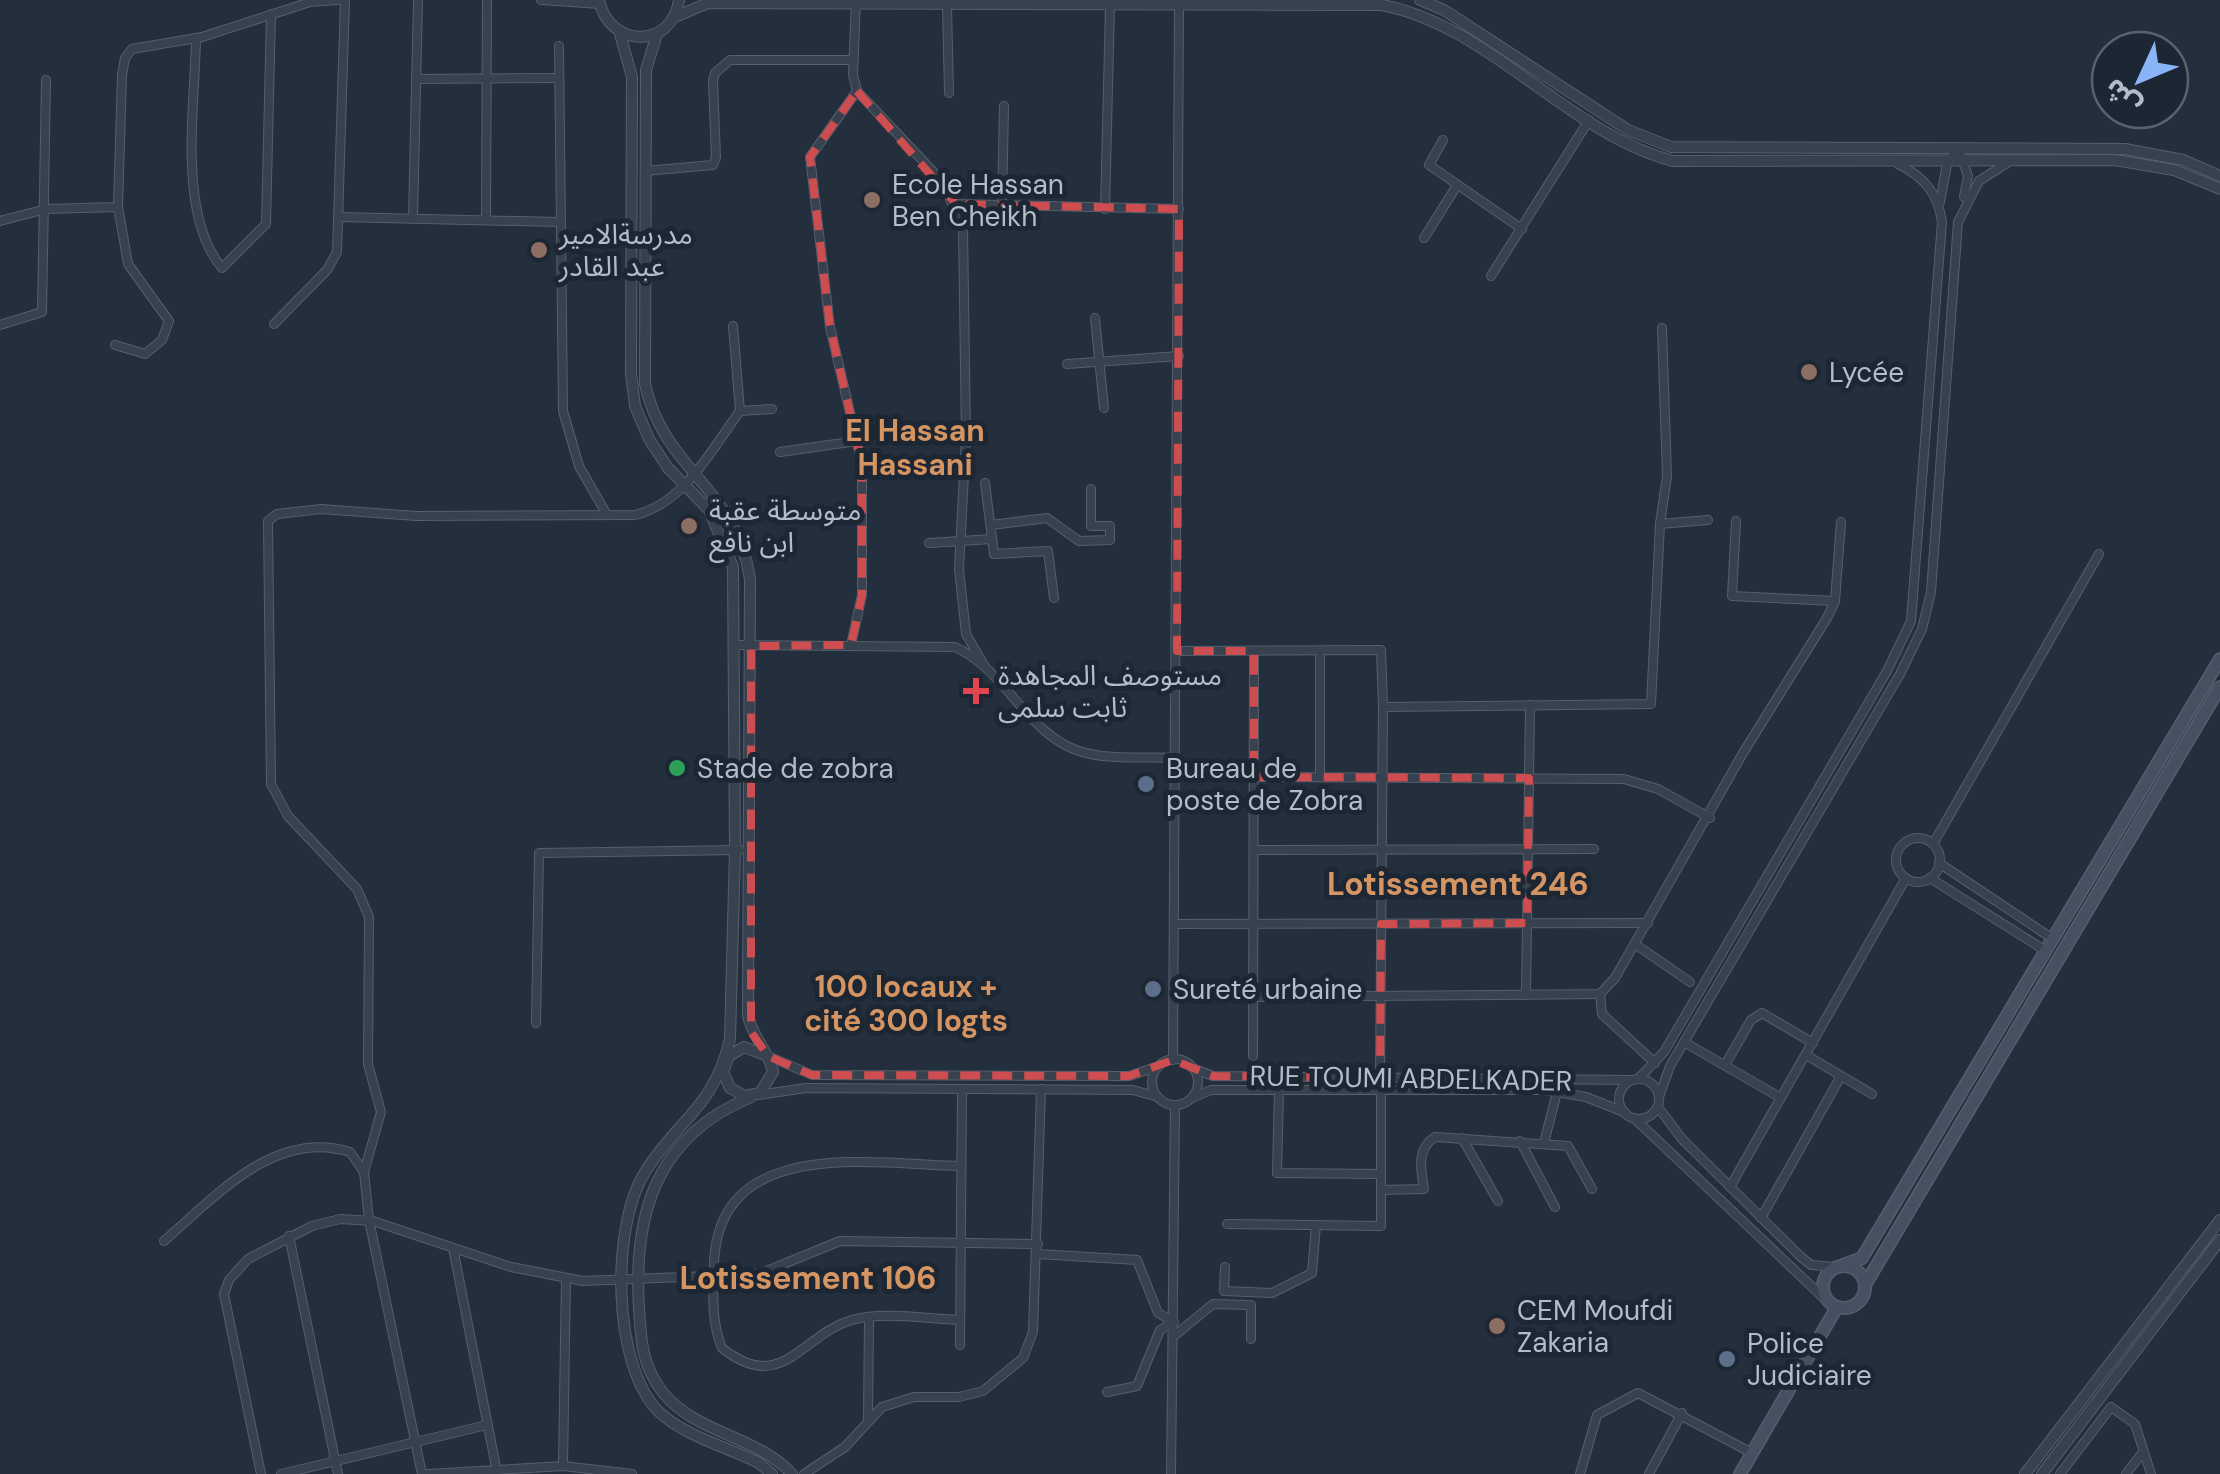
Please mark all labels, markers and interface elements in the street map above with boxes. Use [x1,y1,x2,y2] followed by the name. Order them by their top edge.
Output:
[2090,30,2190,130] north arrow
[2096,70,2149,124] text: ش
[892,166,1064,235] place label: Ecole Hassan Ben Cheikh
[861,189,883,211] marker: Ecole Hassan Ben Cheikh
[558,216,693,285] place label: مدرسةالامير عبد القادر
[528,239,550,261] marker: مدرسةالامير عبد القادر
[1829,354,1904,391] place label: Lycée
[1798,361,1820,383] marker: Lycée
[845,411,985,484] district label: El Hassan Hassani
[709,492,861,563] place label: متوسطة عقبة ابن نافع
[678,515,700,537] marker: متوسطة عقبة ابن نافع
[998,657,1222,726] place label: مستوصف المجاهدة ثابت سلمى
[963,678,989,704] marker: مستوصف المجاهدة ثابت سلمى
[697,750,894,787] place label: Stade de zobra
[1166,750,1363,819] place label: Bureau de poste de Zobra
[666,757,688,779] marker: Stade de zobra
[1135,773,1157,795] marker: Bureau de poste de Zobra
[1327,863,1589,905] district label: Lotissement 246
[804,967,1008,1040] district label: 100 locaux + cité 300 logts
[1173,971,1362,1008] place label: Sureté urbaine
[1142,978,1164,1000] marker: Sureté urbaine
[1249,1057,1573,1100] street label: RUE TOUMI ABDELKADER
[680,1257,936,1299] district label: Lotissement 106
[1517,1292,1673,1361] place label: CEM Moufdi Zakaria
[1486,1315,1508,1337] marker: CEM Moufdi Zakaria
[1747,1325,1872,1394] place label: Police Judiciaire
[1716,1348,1738,1370] marker: Police Judiciaire

